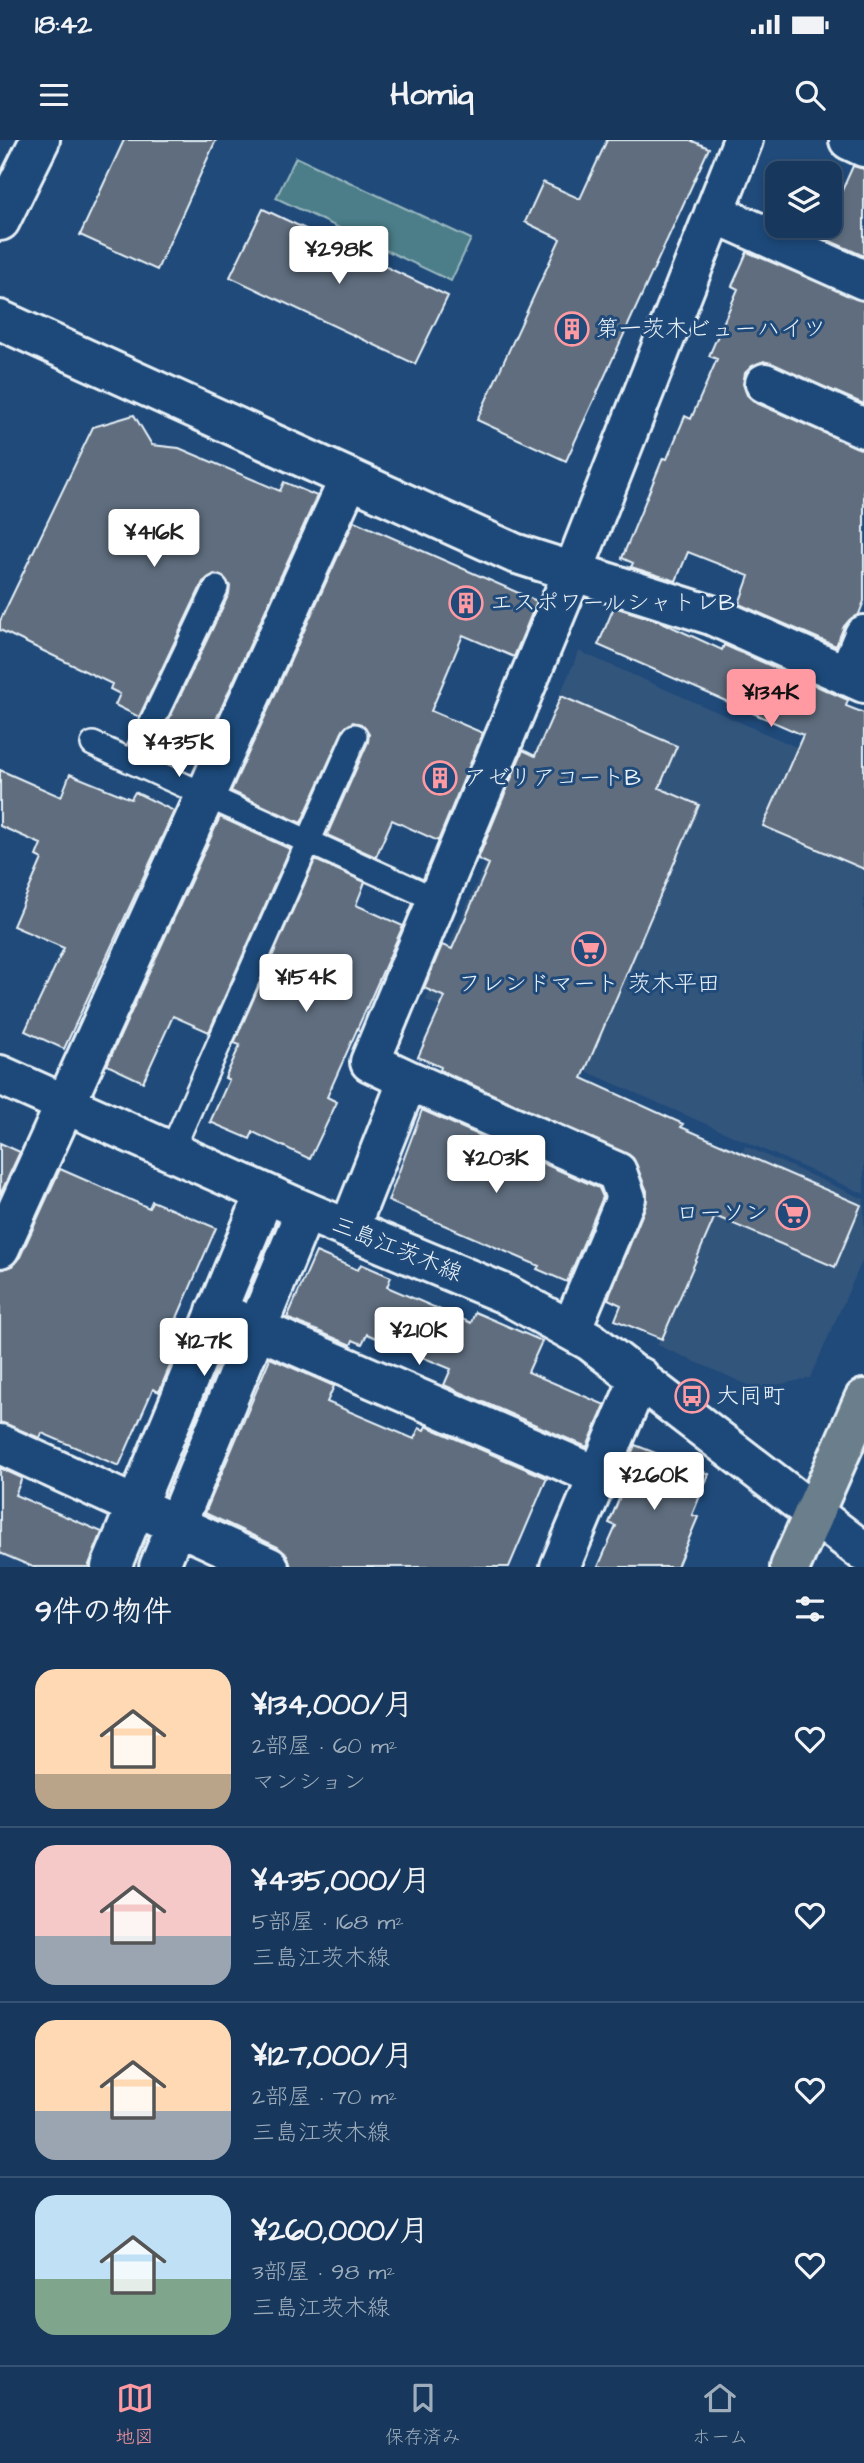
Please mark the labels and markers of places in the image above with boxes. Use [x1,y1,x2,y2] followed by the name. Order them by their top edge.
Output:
[290,226,388,286] pin: ¥298K
[553,310,591,348] building icon: 第一茨木ビューハイツ
[596,313,826,345] place label: 第一茨木ビューハイツ
[105,510,203,569] pin: ¥416K
[447,584,485,622] building icon: エスポワールシャトレB
[490,587,735,619] place label: エスポワールシャトレB
[722,670,820,729] pin: ¥134K
[130,720,228,779] pin: ¥435K
[421,759,459,797] building icon: アゼリアコートB
[464,762,641,794] place label: アゼリアコートB
[570,930,608,968] supermarket icon: フレンドマート 茨木平田
[257,954,355,1014] pin: ¥154K
[458,968,720,1000] place label: フレンドマート 茨木平田
[447,1136,545,1195] pin: ¥203K
[774,1194,812,1232] supermarket icon: ローソン
[676,1197,768,1229] place label: ローソン
[370,1308,468,1367] pin: ¥210K
[155,1318,253,1378] pin: ¥127K
[673,1377,711,1415] bus stop icon: 大同町
[716,1380,785,1412] place label: 大同町
[605,1452,703,1512] pin: ¥260K

